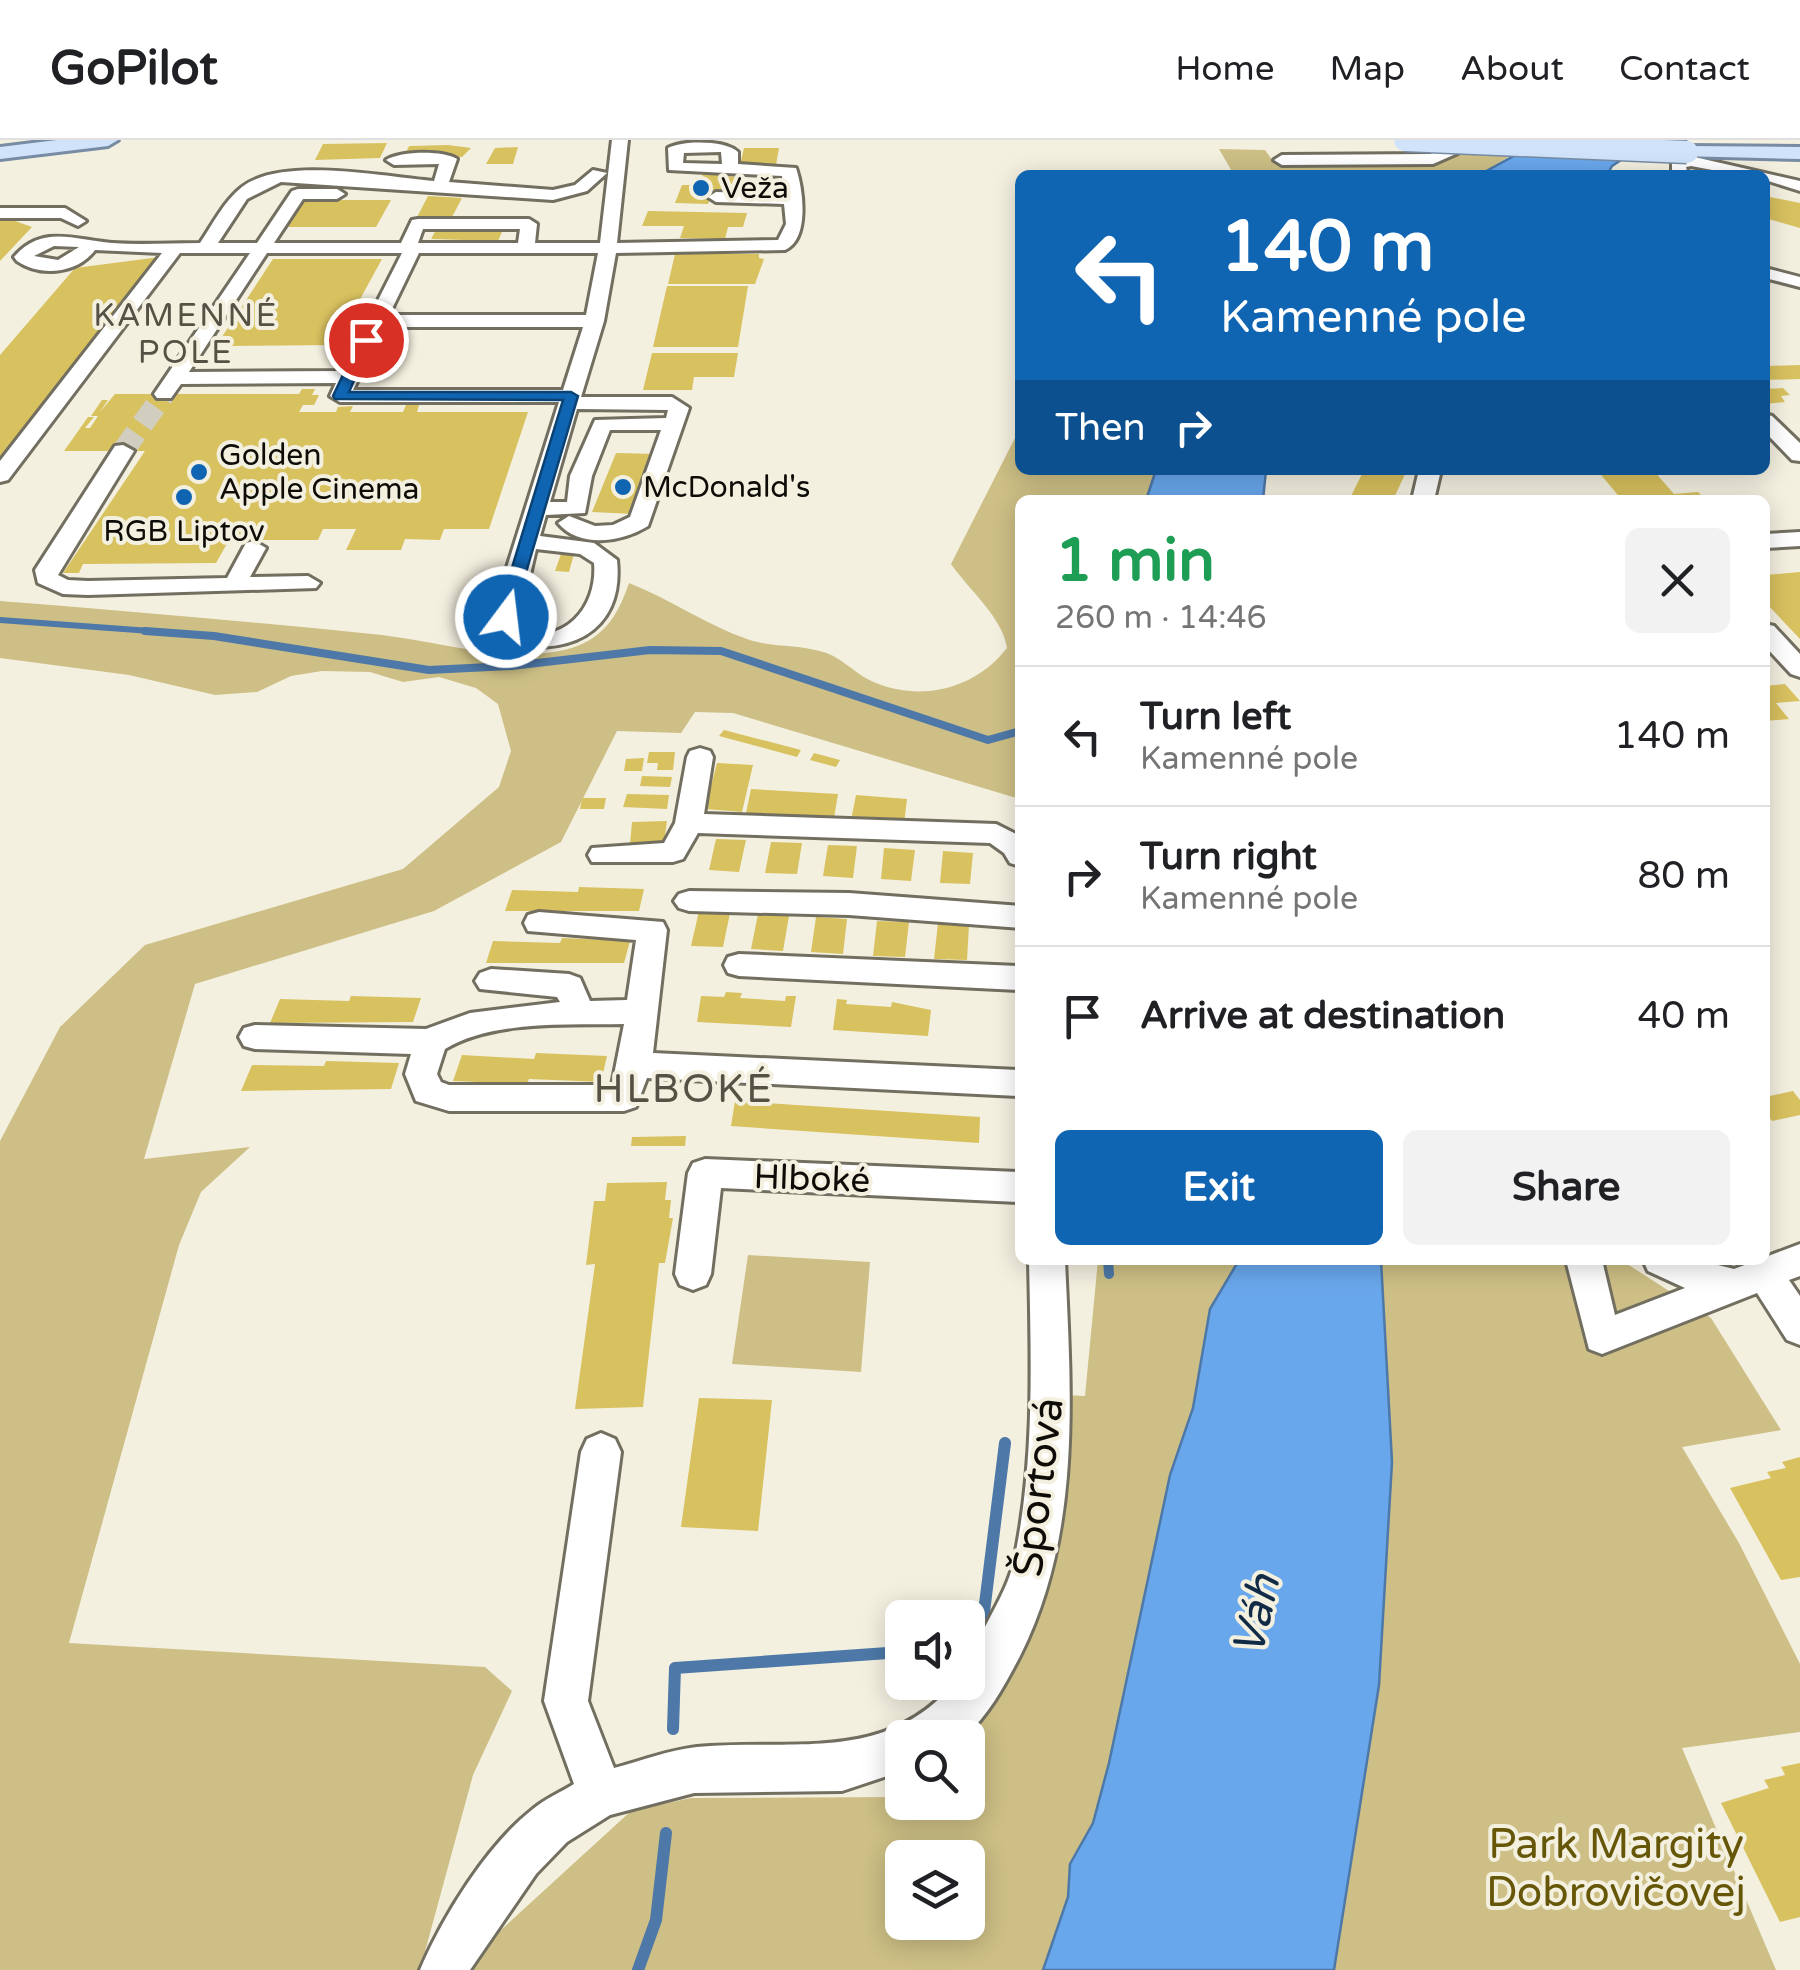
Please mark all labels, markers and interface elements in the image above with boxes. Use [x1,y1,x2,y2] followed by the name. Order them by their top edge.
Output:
[50,40,218,98] text: GoPilot
[1175,48,1274,90] text: Home
[1329,48,1405,90] text: Map
[1460,48,1564,90] text: About
[1619,48,1750,90] text: Contact
[721,170,789,207] place label: Veža
[690,177,712,199] marker: Veža
[1220,206,1434,290] text: 140 m
[1055,210,1185,340] icon: left
[1220,291,1527,345] text: Kamenné pole
[93,297,279,372] district label: KAMENNÉ POLE
[324,298,409,383] pin
[339,313,394,368] icon: arrive
[1166,400,1221,455] icon: right
[1055,405,1146,451] text: Then
[219,437,419,508] place label: Golden Apple Cinema
[188,461,210,483] marker: Golden Apple Cinema
[643,469,810,506] place label: McDonald's
[612,476,634,498] marker: McDonald's
[173,486,195,508] marker: RGB Liptov
[103,513,265,550] place label: RGB Liptov
[1055,525,1215,597] text: 1 min
[1625,528,1730,633] button: close
[454,565,558,669] position arrow
[1055,599,1267,637] text: 260 m · 14:46
[1140,694,1291,740] text: Turn left
[1055,709,1110,764] icon: left
[1614,713,1730,759] text: 140 m
[1140,740,1358,778] text: Kamenné pole
[1140,834,1317,880] text: Turn right
[1055,849,1110,904] icon: right
[1638,853,1730,899] text: 80 m
[1140,880,1358,918] text: Kamenné pole
[1055,989,1110,1044] icon: arrive
[1140,993,1505,1039] text: Arrive at destination
[1638,993,1730,1039] text: 40 m
[594,1065,774,1113] district label: HLBOKÉ
[1055,1130,1383,1245] button: Exit
[1403,1130,1730,1245] button: Share
[753,1156,871,1202] street label: Hlboké
[1002,1395,1075,1580] street label: Športová
[1221,1568,1293,1661] water label: Váh
[885,1600,985,1940] map controls
[885,1600,985,1700] button: sound
[885,1720,985,1820] button: search
[1486,1819,1746,1918] park label: Park Margity Dobrovičovej
[885,1840,985,1940] button: layers

